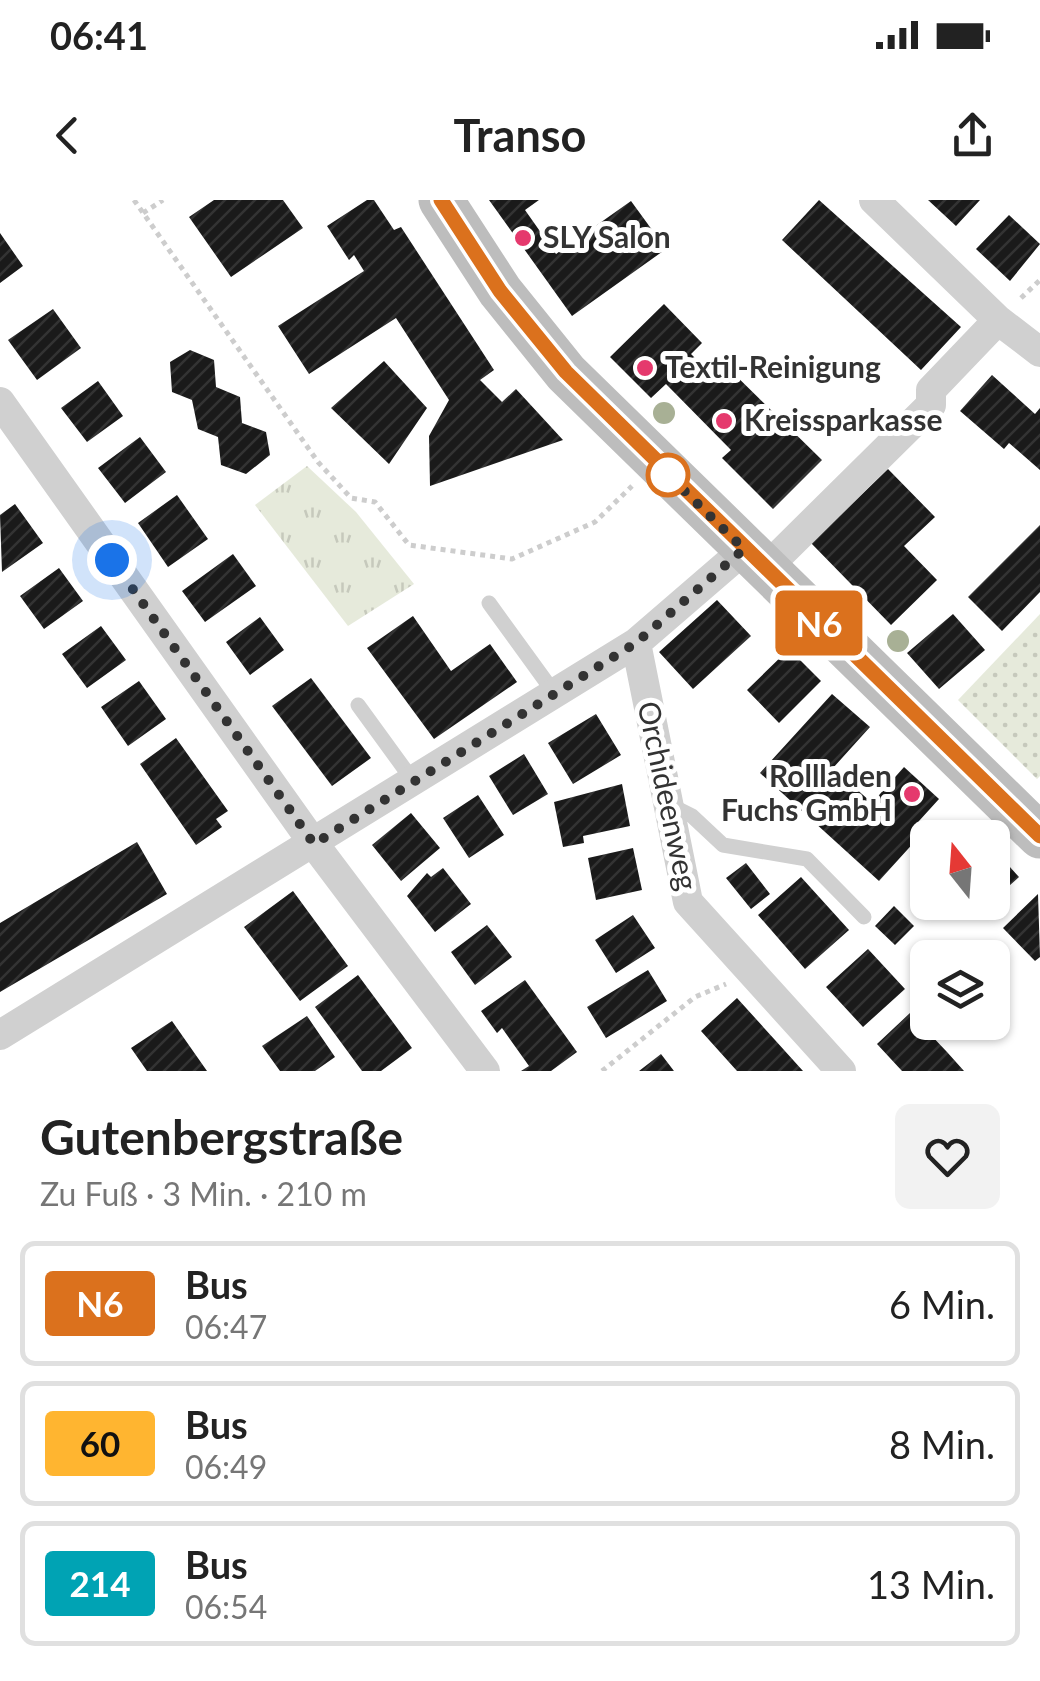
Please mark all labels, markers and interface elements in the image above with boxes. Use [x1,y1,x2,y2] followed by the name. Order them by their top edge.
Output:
[50,12,148,58] text: 06:41
[40,108,95,163] icon: back
[454,108,586,162] text: Transo
[945,108,1000,163] icon: share
[543,218,671,254] place label: SLY Salon
[512,227,534,249] marker: SLY Salon
[665,348,881,384] place label: Textil-Reinigung
[634,357,656,379] marker: Textil-Reinigung
[744,401,942,437] place label: Kreissparkasse
[713,410,735,432] marker: Kreissparkasse
[647,454,689,496] unlabelled marker
[87,535,137,585] your location
[774,590,864,656] line badge: N6
[795,602,843,644] text: N6
[631,698,707,893] street label: Orchideenweg
[721,757,892,827] place label: Rollladen Fuchs GmbH
[901,783,923,805] marker: Rollladen Fuchs GmbH
[910,820,1010,920] north arrow
[910,820,1010,1040] map controls
[910,940,1010,1040] button: layers
[895,1104,1000,1209] button: heart
[40,1108,403,1165] text: Gutenbergstraße
[40,1174,367,1213] text: Zu Fuß · 3 Min. · 210 m
[185,1261,248,1307] text: Bus
[889,1281,995,1327] text: 6 Min.
[76,1282,124,1324] text: N6
[185,1307,267,1346] text: 06:47
[185,1401,248,1447] text: Bus
[889,1421,995,1467] text: 8 Min.
[80,1422,120,1464] text: 60
[185,1447,267,1486] text: 06:49
[185,1541,248,1587] text: Bus
[867,1561,995,1607] text: 13 Min.
[70,1562,130,1604] text: 214
[185,1587,267,1626] text: 06:54

